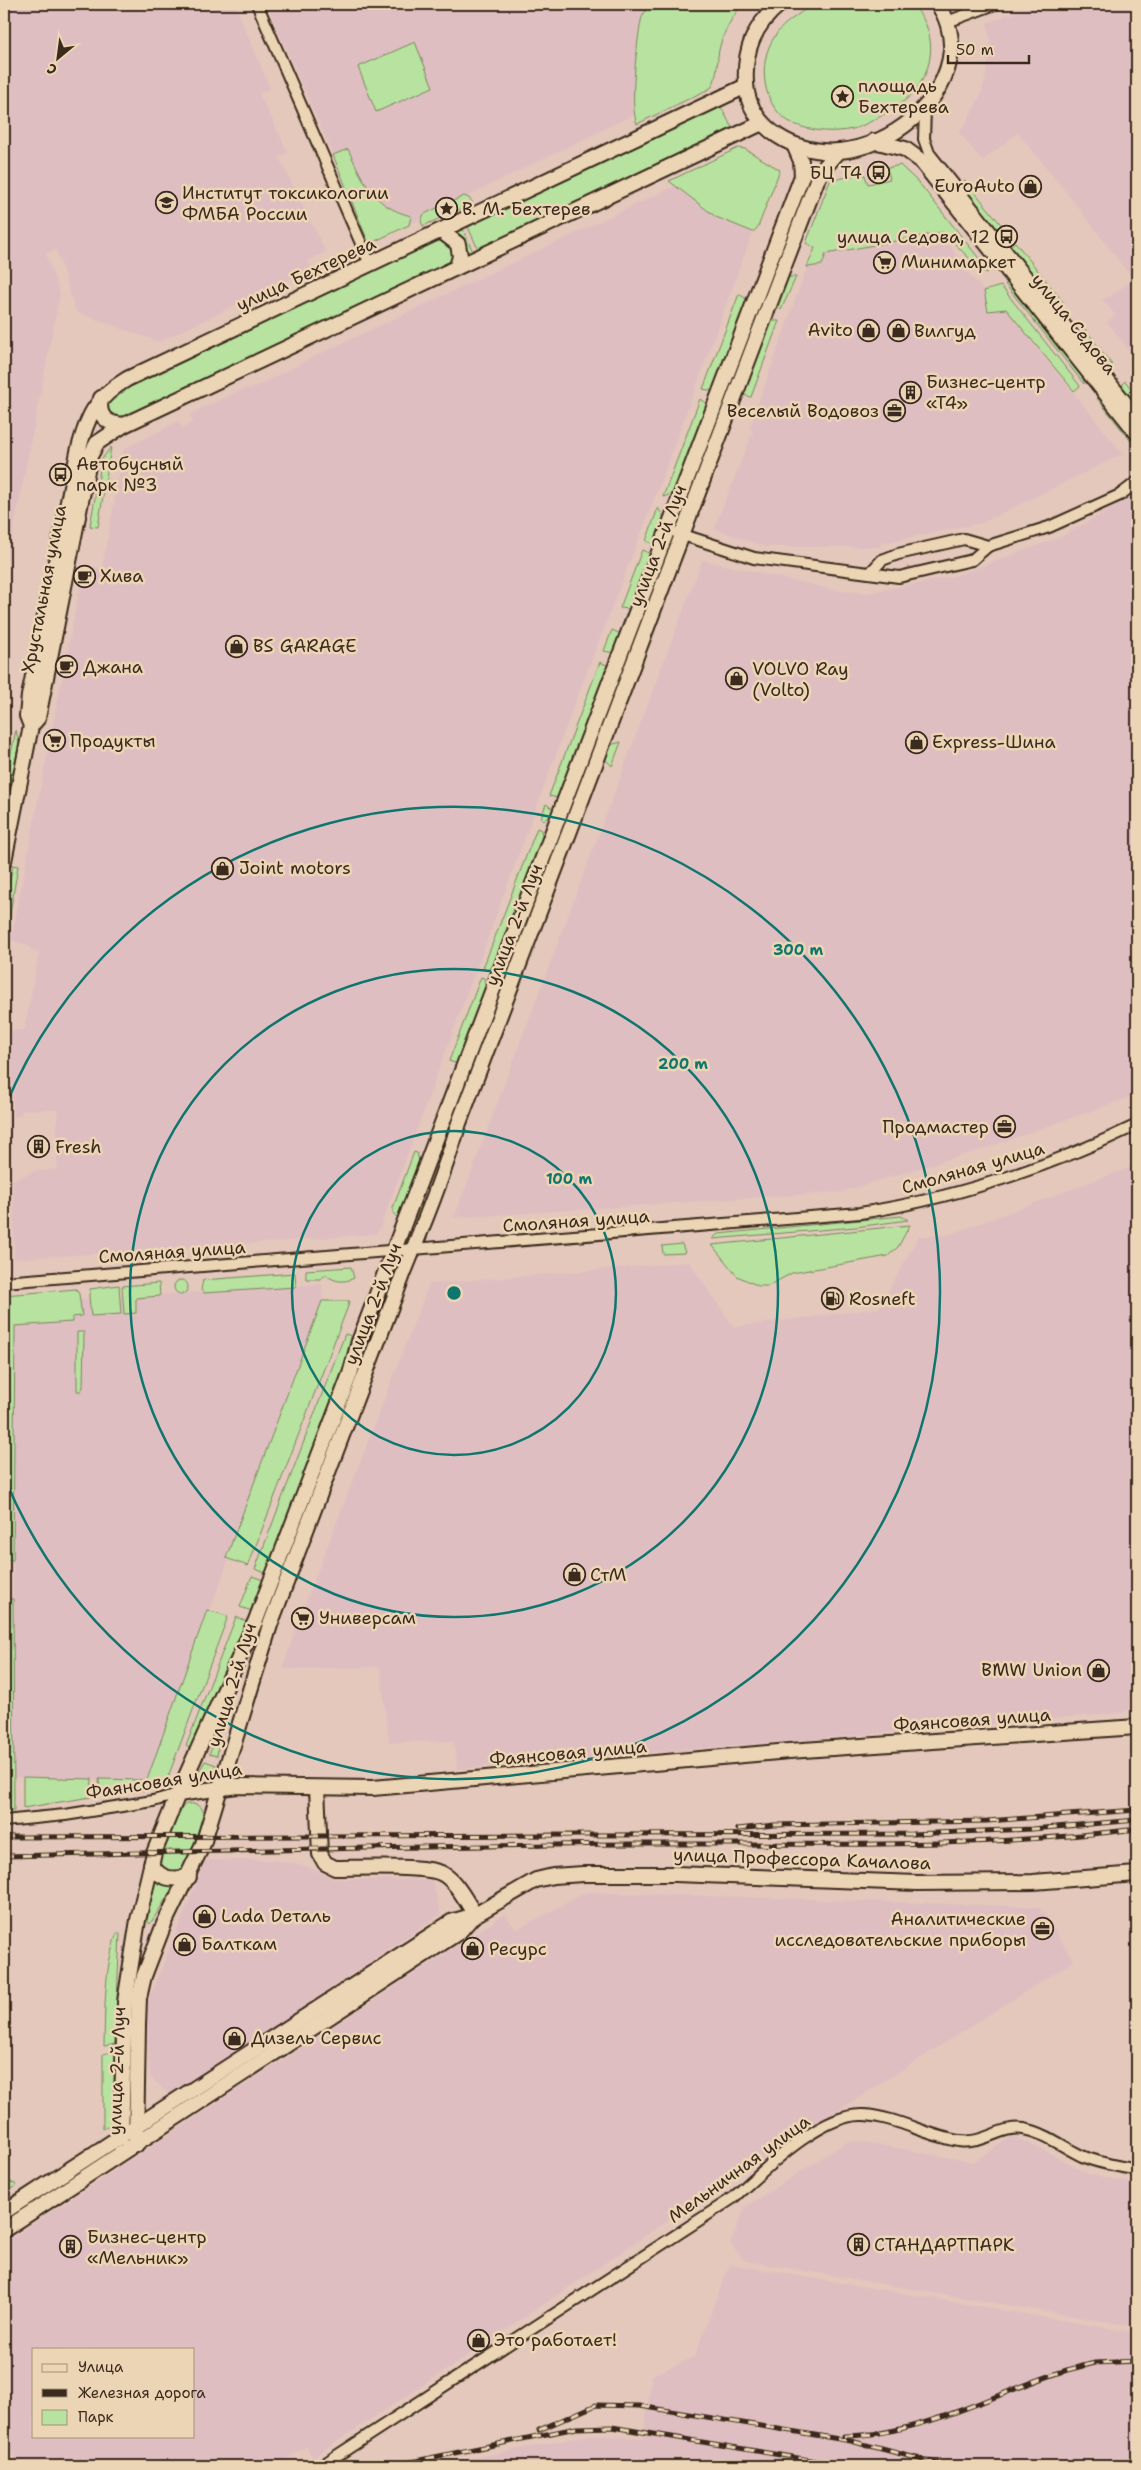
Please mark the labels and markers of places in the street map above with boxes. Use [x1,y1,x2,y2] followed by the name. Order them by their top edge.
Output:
[858,74,949,119] place label: площадь Бехтерева
[830,84,854,108] place icon: площадь Бехтерева
[810,161,862,185] place label: БЦ Т4
[866,161,890,185] bus stop icon: БЦ Т4
[934,174,1015,198] place label: EuroAuto
[1019,174,1043,198] shop icon: EuroAuto
[182,181,389,226] place label: Институт токсикологии ФМБА России
[154,191,178,215] school or university icon: Институт токсикологии ФМБА России
[434,197,458,221] place icon: В. М. Бехтерев
[462,197,591,221] place label: В. М. Бехтерев
[837,225,990,249] place label: улица Седова, 12
[994,225,1018,249] bus stop icon: улица Седова, 12
[873,250,897,274] supermarket icon: Минимаркет
[901,250,1017,274] place label: Минимаркет
[808,318,853,342] place label: Avito
[857,318,881,342] shop icon: Avito
[886,319,910,343] shop icon: Вилгуд
[914,319,976,343] place label: Вилгуд
[926,370,1046,415] place label: Бизнес-центр «Т4»
[898,380,922,404] building icon: Бизнес-центр «Т4»
[727,399,879,423] place label: Веселый Водовоз
[883,399,907,423] office icon: Веселый Водовоз
[76,452,184,497] place label: Автобусный парк №3
[48,462,72,486] bus stop icon: Автобусный парк №3
[72,564,96,588] cafe icon: Хива
[100,564,144,588] place label: Хива
[225,634,249,658] shop icon: BS GARAGE
[253,634,356,658] place label: BS GARAGE
[55,655,79,679] cafe icon: Джана
[83,655,143,679] place label: Джана
[752,657,849,702] place label: VOLVO Ray (Volto)
[724,667,748,691] shop icon: VOLVO Ray (Volto)
[42,729,66,753] supermarket icon: Продукты
[70,729,156,753] place label: Продукты
[904,730,928,754] shop icon: Express-Шина
[932,730,1056,754] place label: Express-Шина
[211,856,235,880] shop icon: Joint motors
[239,856,351,880] place label: Joint motors
[883,1115,989,1139] place label: Продмастер
[993,1115,1017,1139] office icon: Продмастер
[27,1135,51,1159] building icon: Fresh
[55,1135,102,1159] place label: Fresh
[445,1284,463,1302] centre of rings
[821,1287,845,1311] fuel station icon: Rosneft
[849,1287,916,1311] place label: Rosneft
[562,1563,586,1587] shop icon: СтМ
[590,1563,627,1587] place label: СтМ
[291,1606,315,1630] supermarket icon: Универсам
[319,1606,416,1630] place label: Универсам
[981,1658,1082,1682] place label: BMW Union
[1086,1658,1110,1682] shop icon: BMW Union
[193,1904,217,1928] shop icon: Lada Dеталь
[221,1904,331,1928] place label: Lada Dеталь
[775,1907,1026,1952] place label: Аналитические исследовательские приборы
[1030,1917,1054,1941] office icon: Аналитические исследовательские приборы
[173,1932,197,1956] shop icon: Балткам
[201,1932,277,1956] place label: Балткам
[461,1937,485,1961] shop icon: Ресурс
[489,1937,547,1961] place label: Ресурс
[223,2026,247,2050] shop icon: Дизель Сервис
[251,2026,382,2050] place label: Дизель Сервис
[87,2225,207,2270] place label: Бизнес-центр «Мельник»
[846,2233,870,2257] building icon: СТАНДАРТПАРК
[874,2233,1015,2257] place label: СТАНДАРТПАРК
[59,2235,83,2259] building icon: Бизнес-центр «Мельник»
[466,2328,490,2352] shop icon: Это работает!
[494,2328,617,2352] place label: Это работает!

